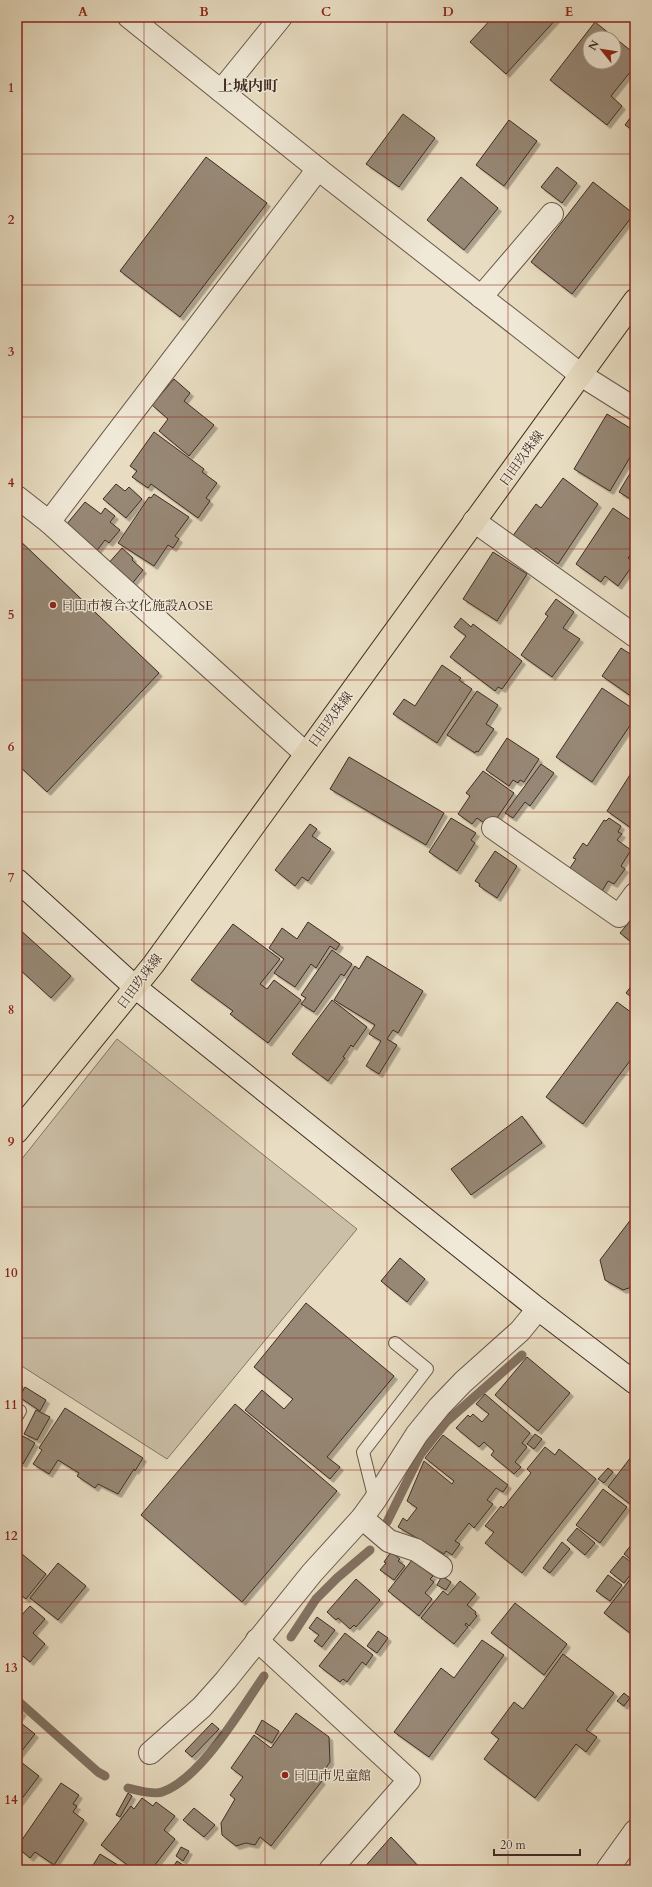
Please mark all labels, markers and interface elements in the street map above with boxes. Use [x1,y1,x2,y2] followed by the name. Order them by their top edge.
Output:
[78,3,88,21] text: A
[199,3,209,21] text: B
[321,3,331,21] text: C
[442,3,454,21] text: D
[565,3,573,21] text: E
[582,30,622,70] north arrow
[585,37,603,53] text: N
[218,76,278,96] district label: 上城内町
[8,79,14,97] text: 1
[8,211,15,229] text: 2
[8,343,15,361] text: 3
[495,427,548,490] street label: 日田玖珠線
[8,474,15,492] text: 4
[61,597,213,615] place label: 日田市複合文化施設AOSE
[48,600,58,610] marker: 日田市複合文化施設AOSE
[8,606,14,624] text: 5
[304,688,357,751] street label: 日田玖珠線
[8,738,15,756] text: 6
[8,869,15,887] text: 7
[113,950,167,1013] street label: 日田玖珠線
[8,1001,14,1019] text: 8
[8,1133,15,1151] text: 9
[4,1264,18,1282] text: 10
[4,1396,18,1414] text: 11
[4,1527,18,1545] text: 12
[4,1659,18,1677] text: 13
[293,1767,371,1785] place label: 日田市児童館
[280,1770,290,1780] marker: 日田市児童館
[4,1791,18,1809] text: 14
[494,1831,580,1857] scale bar
[500,1837,527,1853] text: 20 m

